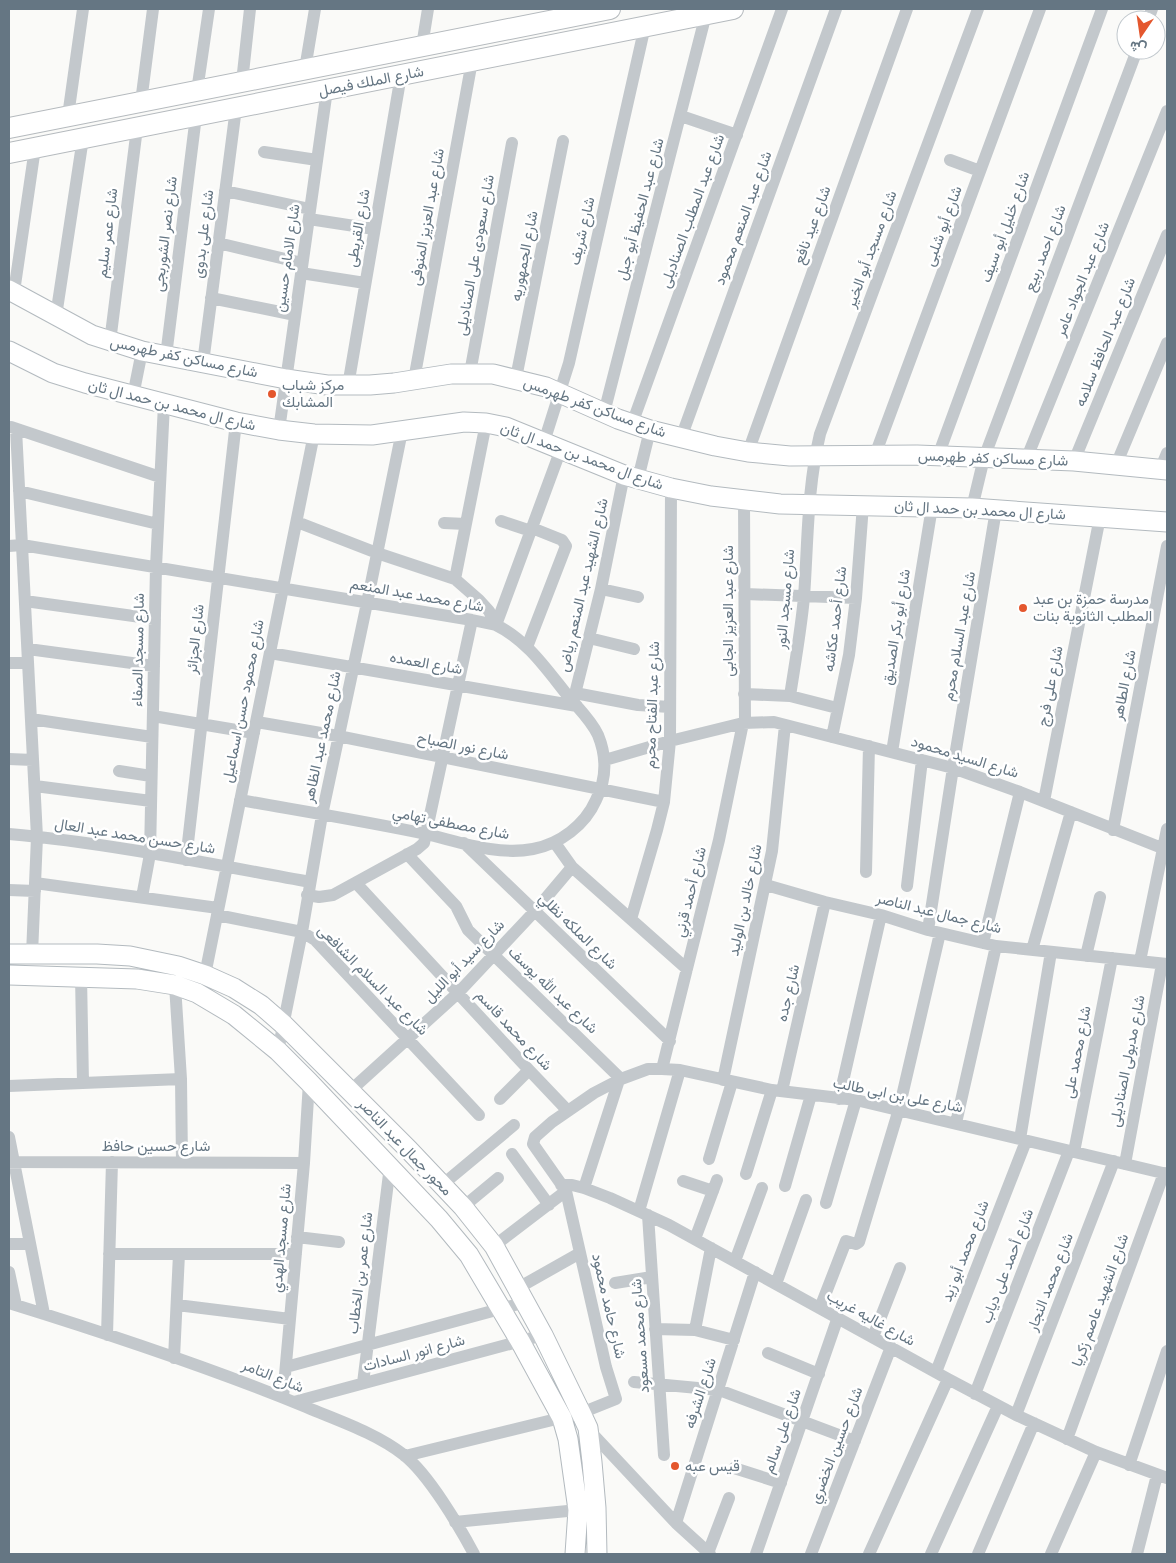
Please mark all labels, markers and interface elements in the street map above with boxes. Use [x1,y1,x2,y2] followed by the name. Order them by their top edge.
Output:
[1116,10,1166,60] north arrow
[1128,37,1148,57] text: ش
[317,62,426,102] street label: شارع الملك فيصل
[656,131,730,291] street label: شارع عبد المطلب الصناديلى
[612,136,670,283] street label: شارع عبد الحفيظ أبو جبل
[406,147,450,287] street label: شارع عبد العزيز المنوفى
[710,148,778,288] street label: شارع عبد المنعم محمود
[977,169,1035,286] street label: شارع خليل أبو سيف
[452,173,500,337] street label: شارع سعودى على الصناديلى
[149,175,183,293] street label: شارع نصر الشوربجى
[790,183,836,267] street label: شارع عيد نافع
[920,183,968,269] street label: شارع أبو شلبى
[93,187,123,279] street label: شارع عمر سليم
[342,187,376,269] street label: شارع القريطى
[841,188,902,312] street label: شارع مسجد أبو الخير
[189,189,219,279] street label: شارع على بدوى
[565,195,601,267] street label: شارع شريف
[1020,202,1072,295] street label: شارع احمد ربيع
[270,203,306,314] street label: شارع الامام حسين
[506,209,544,303] street label: شارع الجمهوريه
[1050,219,1115,341] street label: شارع عبد الجواد عامر
[1071,275,1141,410] street label: شارع عبد الحافظ سلامه
[108,333,260,383] street label: شارع مساكن كفر طهرمس
[521,373,669,443] street label: شارع مساكن كفر طهرمس
[86,375,258,436] street label: شارع ال محمد بن حمد ال ثان
[282,376,344,411] place label: مركز شباب المشابك
[266,388,278,400] marker: مركز شباب المشابك
[498,418,666,496] street label: شارع ال محمد بن حمد ال ثان
[917,446,1069,472] street label: شارع مساكن كفر طهرمس
[554,496,614,674] street label: شارع الشهيد عبد المنعم رياض
[894,497,1066,525] street label: شارع ال محمد بن حمد ال ثان
[719,545,739,677] street label: شارع عبد العزيز الجابى
[772,548,800,651] street label: شارع مسجد النور
[820,565,852,673] street label: شارع أحمد عكاشه
[878,567,916,687] street label: شارع أبو بكر الصديق
[939,570,981,703] street label: شارع عبد السلام محرم
[348,574,485,618] street label: شارع محمد عبد المنعم
[1033,590,1152,625] place label: مدرسة حمزة بن عبد المطلب الثانوية بنات
[128,593,150,707] street label: شارع مسجد الصفاء
[1017,602,1029,614] marker: مدرسة حمزة بن عبد المطلب الثانوية بنات
[182,603,210,676] street label: شارع الجزائر
[218,618,270,785] street label: شارع محمود حسن اسماعيل
[641,641,665,769] street label: شارع عبد الفتاح محرم
[1033,644,1069,728] street label: شارع على فرج
[388,648,464,680] street label: شارع العمده
[1108,648,1142,723] street label: شارع الطاهر
[299,669,347,806] street label: شارع محمد عبد الظاهر
[415,728,510,766] street label: شارع نور الصباح
[909,732,1021,784] street label: شارع السيد محمود
[390,803,511,847] street label: شارع مصطفى تهامي
[53,814,217,860] street label: شارع حسن محمد عبد العال
[724,842,768,958] street label: شارع خالد بن الوليد
[670,845,714,940] street label: شارع أحمد قرني
[873,888,1004,939] street label: شارع جمال عبد الناصر
[532,889,621,976] street label: شارع الملكه نظلي
[420,916,510,1008] street label: شارع سيد أبو الليل
[313,921,432,1041] street label: شارع عبد السلام الشافعى
[503,943,602,1039] street label: شارع عبد الله يوسف
[773,962,805,1024] street label: شارع جده
[471,986,556,1076] street label: شارع محمد قاسم
[1105,993,1151,1129] street label: شارع مدبولى الصناديلى
[1059,1004,1097,1100] street label: شارع محمد على
[831,1074,965,1118] street label: شارع على بن ابى طالب
[353,1094,456,1199] street label: محور جمال عبد الناصر
[102,1137,210,1157] street label: شارع حسين حافظ
[267,1183,299,1294] street label: شارع مسجد الهدي
[937,1198,995,1305] street label: شارع محمد أبو زيد
[977,1206,1039,1327] street label: شارع أحمد على دياب
[344,1211,378,1335] street label: شارع عمر بن الخطاب
[1023,1230,1079,1335] street label: شارع محمد النجار
[1068,1231,1134,1370] street label: شارع الشهيد عاصم زكريا
[586,1252,630,1361] street label: شارع حامد محمود
[627,1278,655,1394] street label: شارع محمد مسعود
[823,1286,918,1352] street label: شارع غاليه غريب
[361,1331,467,1377] street label: شارع انور السادات
[238,1355,307,1398] street label: شارع التامر
[680,1355,722,1431] street label: شارع الشرفه
[805,1384,870,1507] street label: شارع حسين الخضري
[759,1386,807,1477] street label: شارع على سالم
[685,1457,740,1476] place label: قيس عبه
[669,1460,681,1472] marker: قيس عبه

